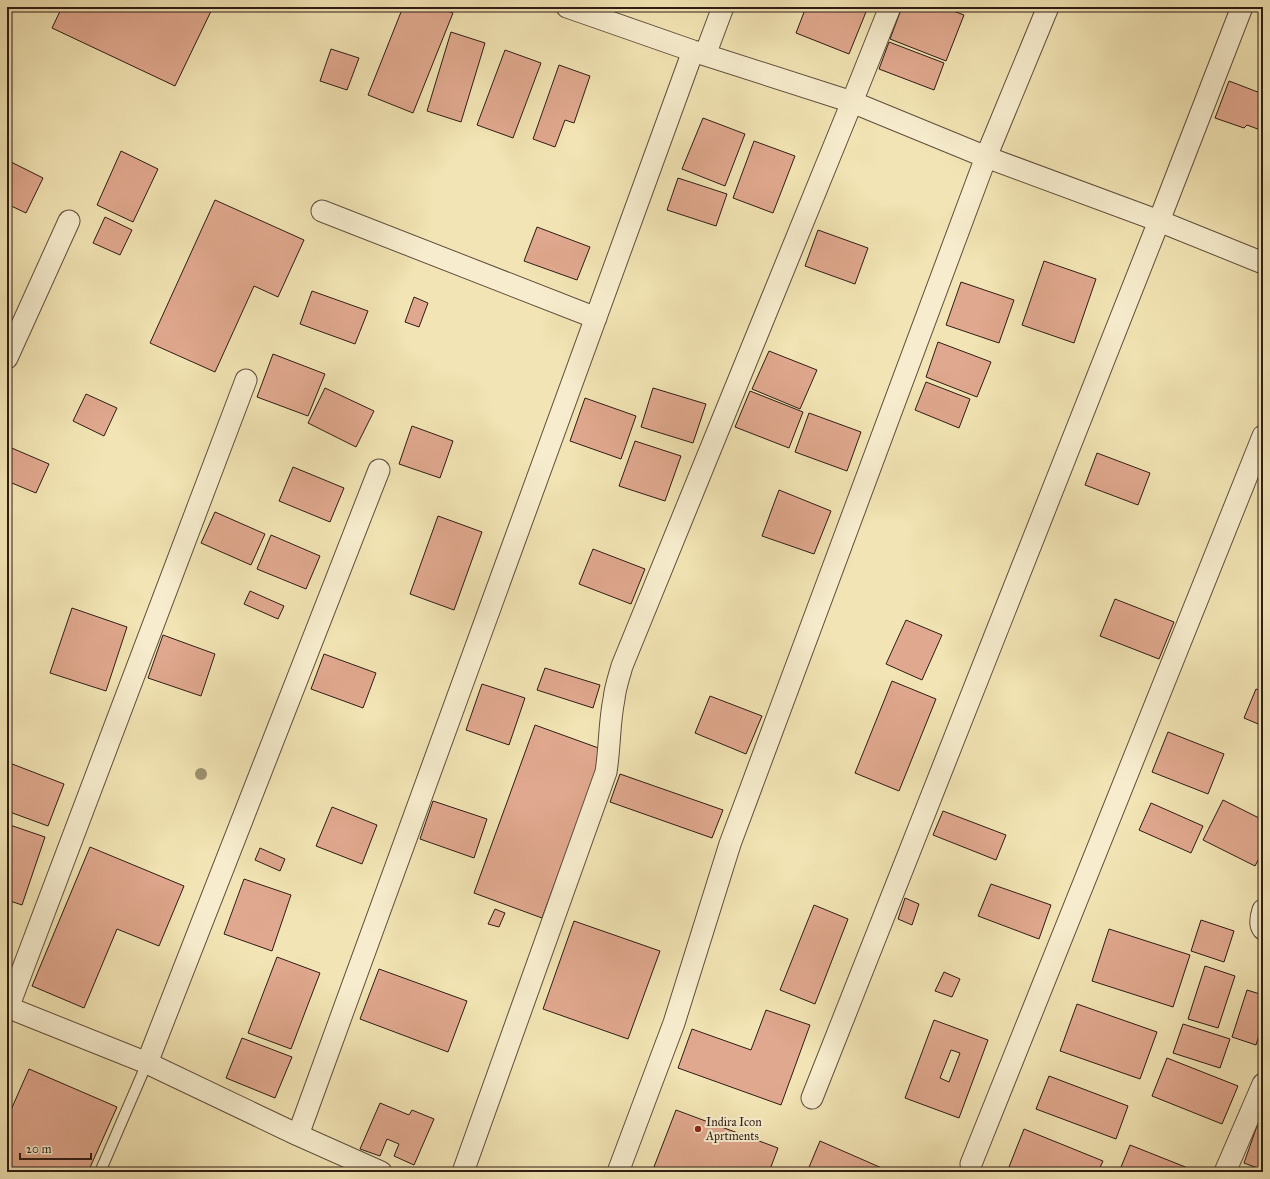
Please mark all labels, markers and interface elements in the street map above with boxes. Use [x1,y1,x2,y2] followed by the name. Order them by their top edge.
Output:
[705,1115,762,1143] place label: Indira Icon Aprtments
[693,1124,703,1134] marker: Indira Icon Aprtments
[20,1135,91,1161] scale bar
[26,1142,52,1156] text: 20 m

